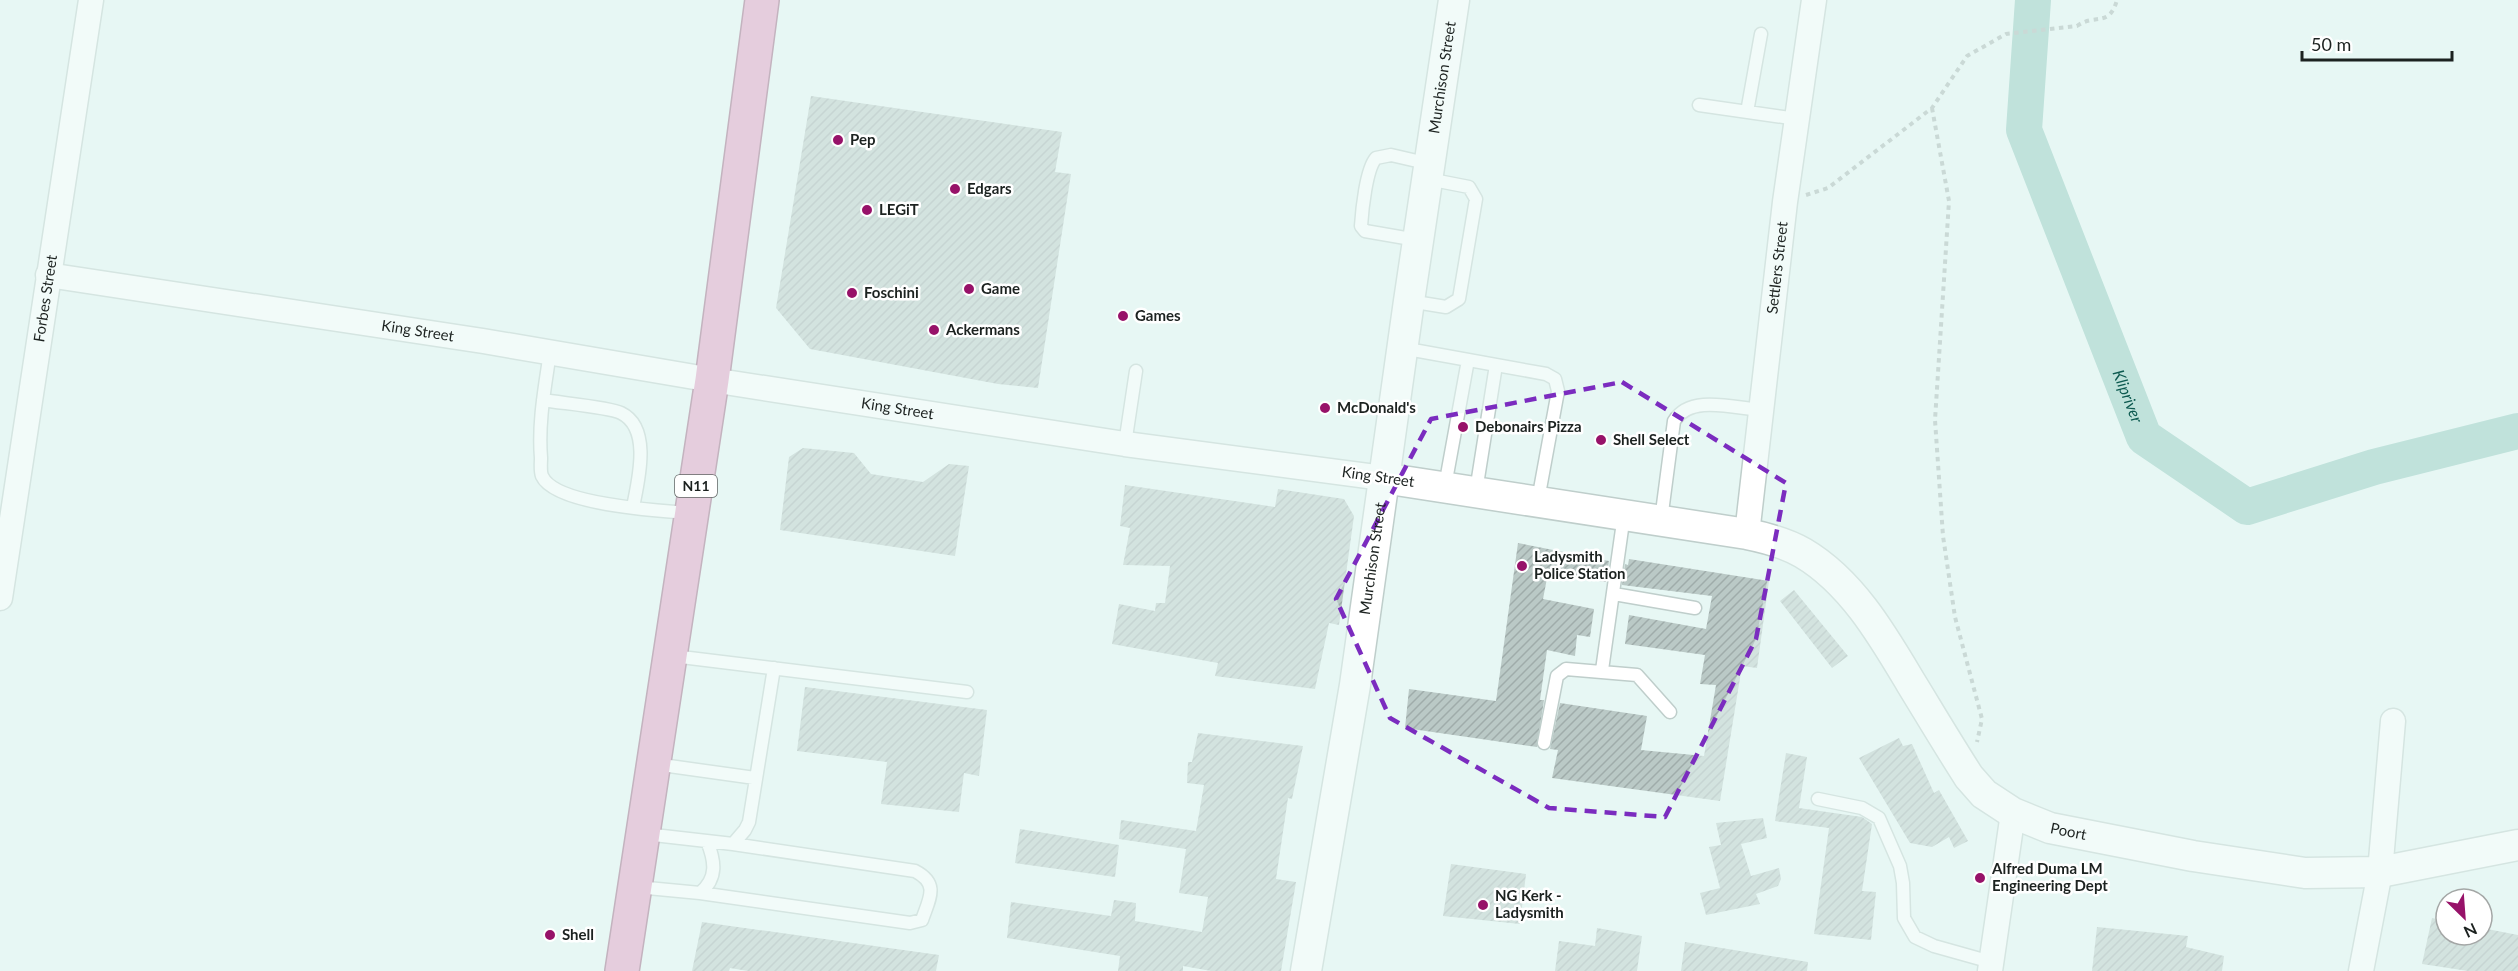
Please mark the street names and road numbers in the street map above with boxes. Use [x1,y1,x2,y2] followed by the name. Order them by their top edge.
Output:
[1424,19,1459,135] street label: Murchison Street
[1762,220,1791,315] street label: Settlers Street
[29,253,60,343] street label: Forbes Street
[380,316,456,345] street label: King Street
[860,393,936,422] street label: King Street
[1341,462,1416,490] street label: King Street
[675,475,717,497] road number: N11
[1355,500,1389,616] street label: Murchison Street
[2049,818,2089,843] street label: Poort

